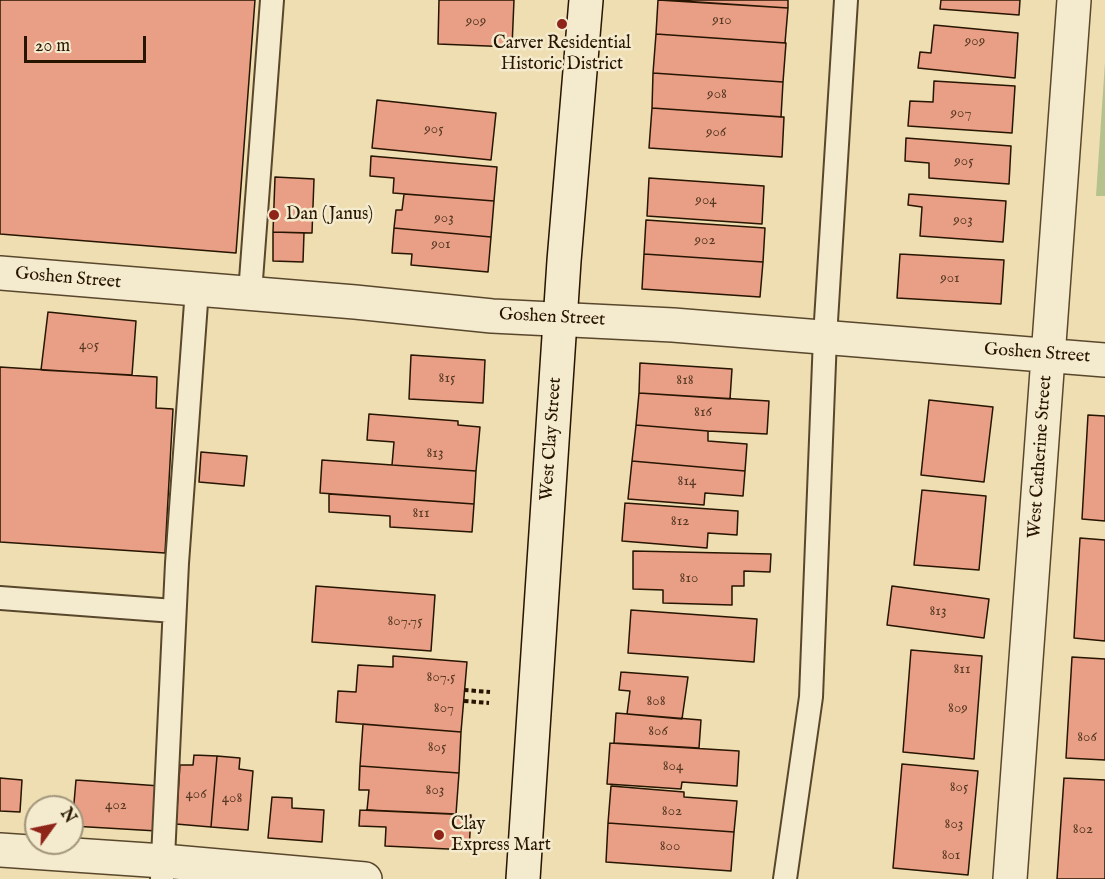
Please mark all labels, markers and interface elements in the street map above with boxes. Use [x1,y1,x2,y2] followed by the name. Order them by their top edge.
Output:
[712,12,732,30] house number: 910
[466,13,486,31] house number: 909
[555,17,569,31] marker: Carver Residential Historic District
[27,24,148,62] scale bar
[493,33,631,76] place label: Carver Residential Historic District
[965,33,985,51] house number: 909
[35,35,70,58] text: 20 m
[707,86,727,104] house number: 908
[951,105,971,123] house number: 907
[424,121,444,139] house number: 905
[706,124,726,142] house number: 906
[954,153,974,171] house number: 905
[695,192,717,210] house number: 904
[286,204,373,226] place label: Dan (Janus)
[267,208,281,222] marker: Dan (Janus)
[434,210,454,228] house number: 903
[953,212,973,230] house number: 903
[695,232,715,250] house number: 902
[431,236,451,254] house number: 901
[14,264,122,294] street label: Goshen Street
[940,270,960,288] house number: 901
[498,304,606,332] street label: Goshen Street
[79,337,99,355] house number: 405
[983,340,1091,368] street label: Goshen Street
[439,370,455,388] house number: 815
[676,372,694,390] house number: 818
[1025,375,1057,539] street label: West Catherine Street
[537,376,567,502] street label: West Clay Street
[694,404,712,422] house number: 816
[426,445,444,463] house number: 813
[678,473,696,491] house number: 814
[412,505,430,523] house number: 811
[671,513,689,531] house number: 812
[680,570,698,588] house number: 810
[929,603,947,621] house number: 813
[387,613,423,631] house number: 807.75
[953,661,971,679] house number: 811
[427,669,455,687] house number: 807.5
[646,693,666,711] house number: 808
[434,700,454,718] house number: 807
[948,700,968,718] house number: 809
[648,723,668,741] house number: 806
[1077,729,1097,747] house number: 806
[428,739,446,757] house number: 805
[663,758,683,776] house number: 804
[950,779,968,797] house number: 805
[426,782,444,800] house number: 803
[185,786,207,804] house number: 406
[222,790,242,808] house number: 408
[24,795,84,855] north arrow
[105,797,127,815] house number: 402
[662,803,682,821] house number: 802
[55,805,80,828] text: N
[451,814,551,856] place label: Clay Express Mart
[945,816,963,834] house number: 803
[1073,821,1093,839] house number: 802
[432,828,446,842] marker: Clay Express Mart
[660,838,680,856] house number: 800
[942,847,960,865] house number: 801

